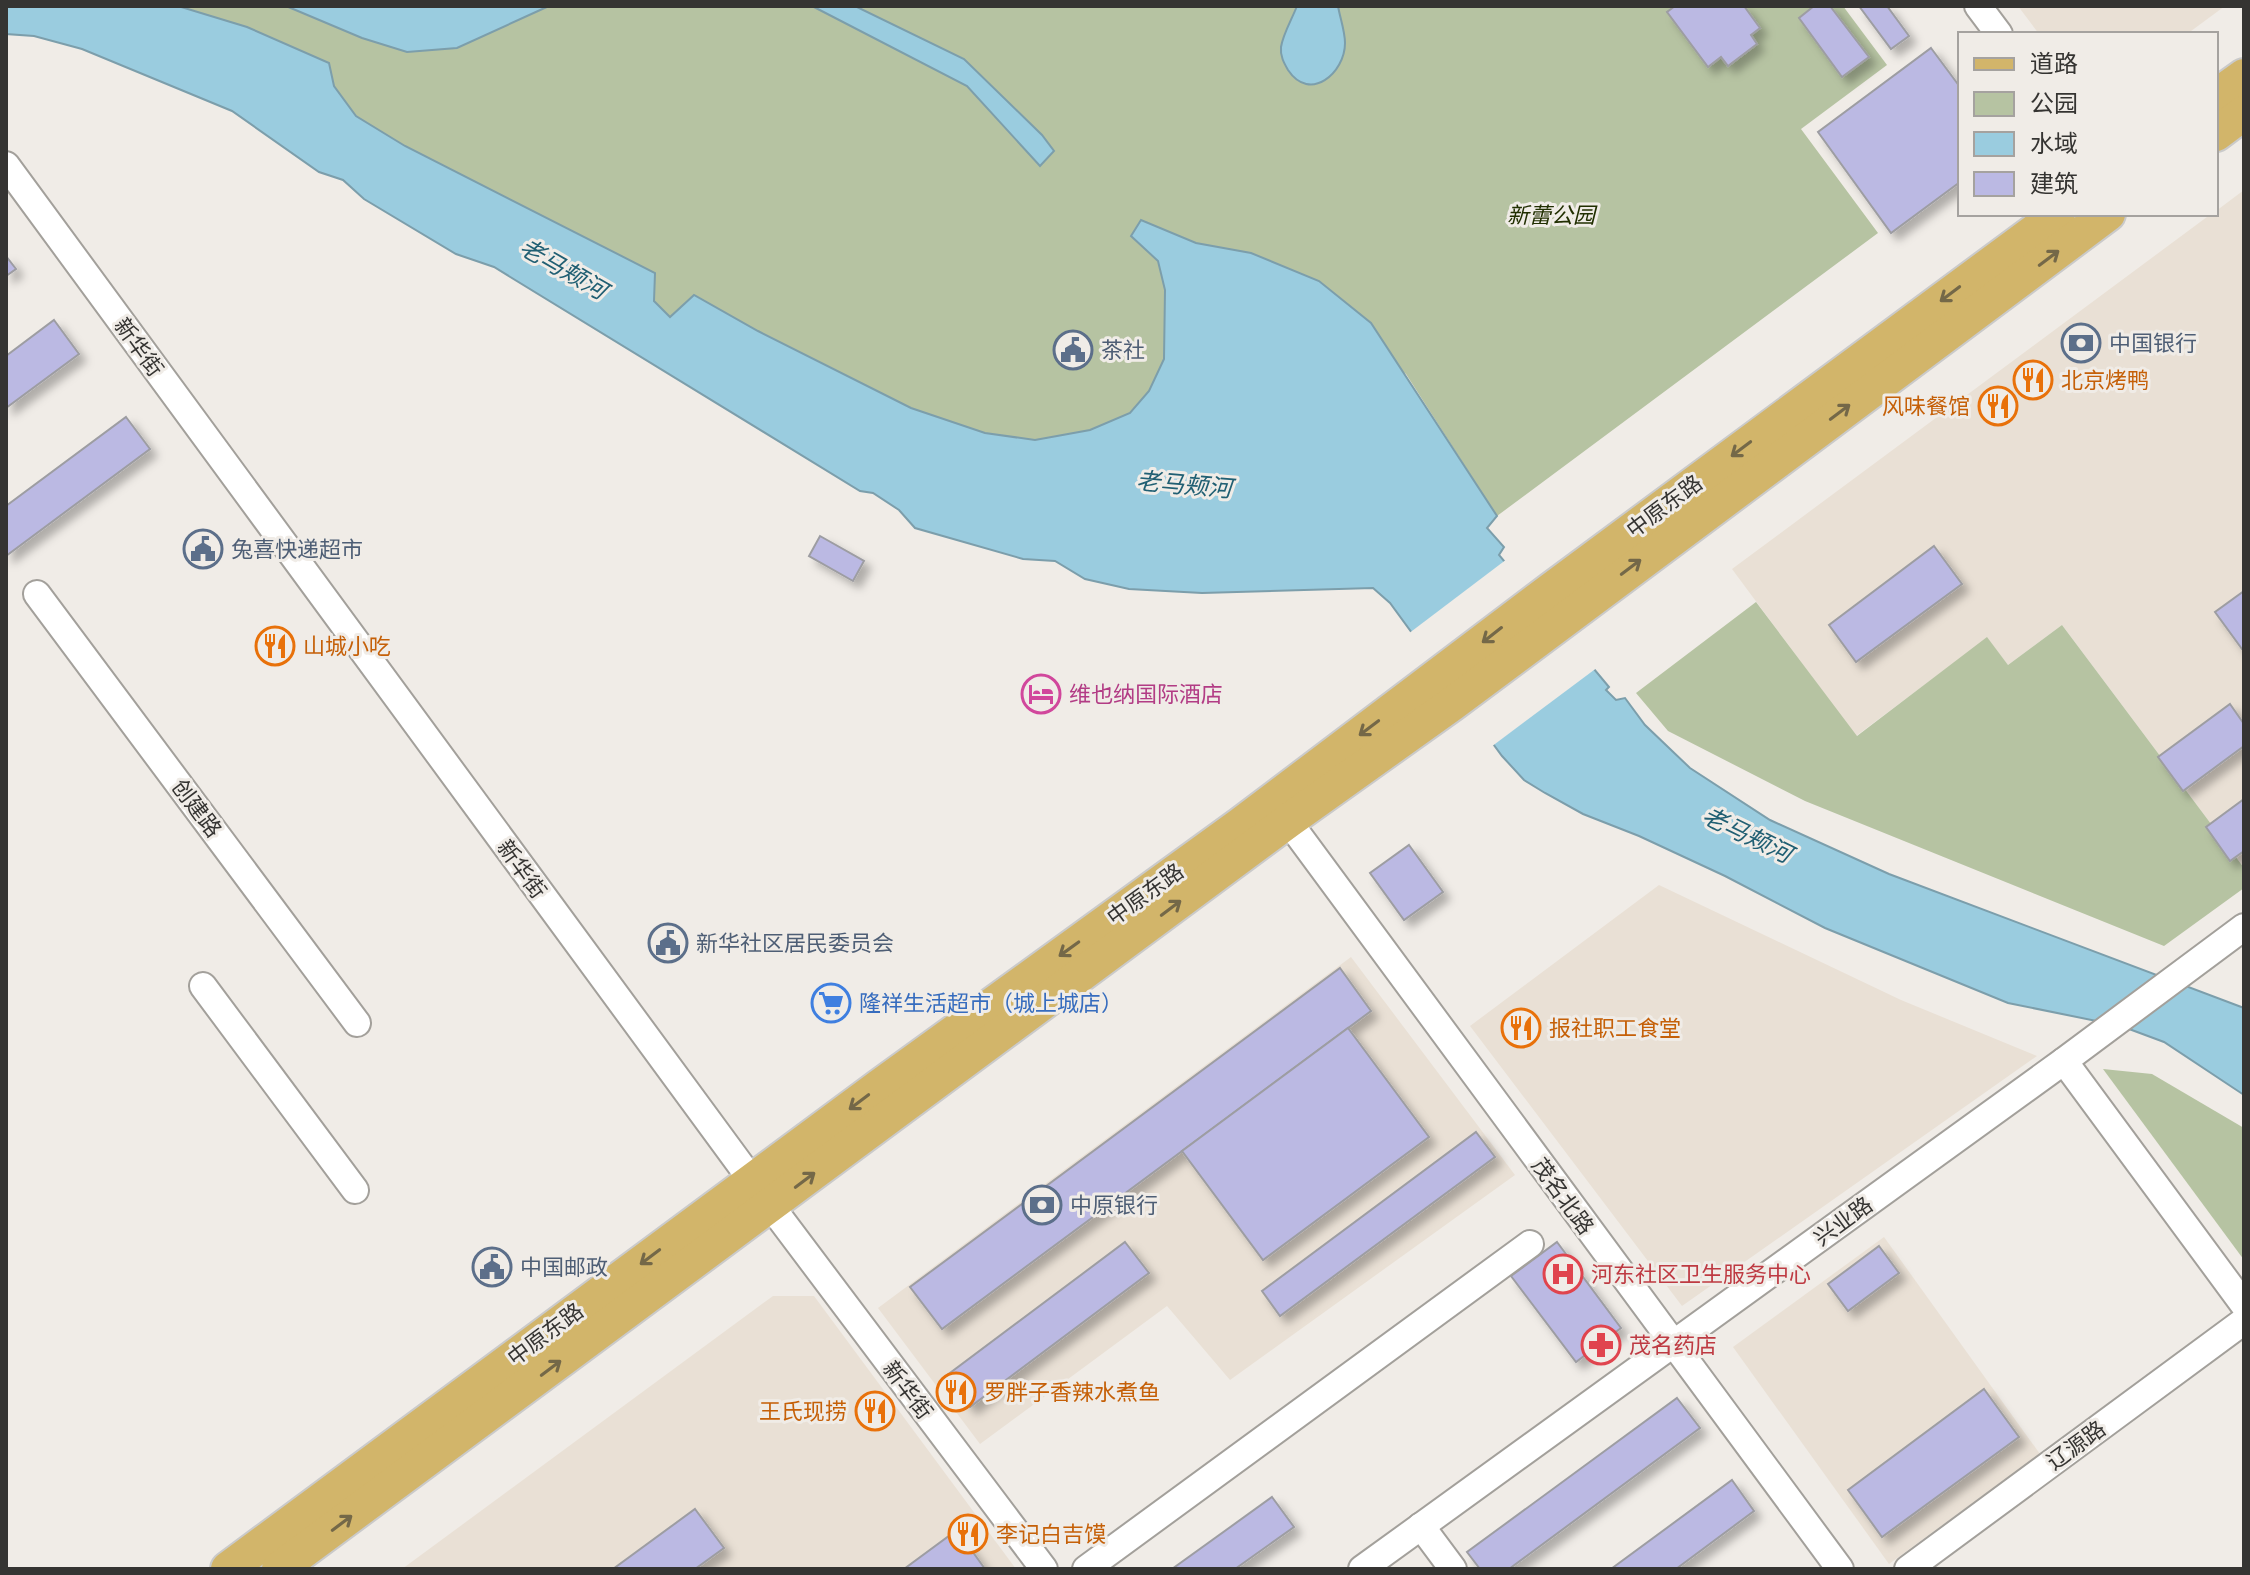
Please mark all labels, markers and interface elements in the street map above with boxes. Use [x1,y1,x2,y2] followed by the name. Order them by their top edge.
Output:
[1958,32,2218,216] legend
[2030,49,2078,78] text: 道路
[2030,89,2078,118] text: 公园
[2030,129,2078,158] text: 水域
[2030,169,2078,198] text: 建筑
[1507,202,1598,229] park label: 新蕾公园
[514,232,616,307] water label: 老马颊河
[2038,249,2059,266] one-way arrow
[1940,285,1961,302] one-way arrow
[108,313,169,382] street label: 新华街
[2060,322,2102,364] bank icon: 中国银行
[1052,329,1094,371] public building icon: 茶社
[2109,330,2197,357] place label: 中国银行
[1101,337,1145,364] place label: 茶社
[2012,359,2054,401] restaurant icon: 北京烤鸭
[2061,367,2149,394] place label: 北京烤鸭
[1977,385,2019,427] restaurant icon: 风味餐馆
[1882,393,1970,420] place label: 风味餐馆
[1829,404,1850,421] one-way arrow
[1731,440,1752,457] one-way arrow
[1135,466,1237,503] water label: 老马颊河
[1621,469,1708,544] street label: 中原东路
[182,528,224,570] public building icon: 兔喜快递超市
[231,536,363,563] place label: 兔喜快递超市
[1620,559,1642,576] one-way arrow
[254,625,296,667] restaurant icon: 山城小吃
[1481,627,1503,644] one-way arrow
[303,633,391,660] place label: 山城小吃
[1020,673,1062,715] hotel icon: 维也纳国际酒店
[1069,681,1223,708] place label: 维也纳国际酒店
[1359,720,1380,737] one-way arrow
[166,774,227,843] street label: 创建路
[1698,800,1800,870] water label: 老马颊河
[491,835,552,904] street label: 新华街
[1102,858,1189,931] street label: 中原东路
[1160,900,1181,917] one-way arrow
[647,922,689,964] public building icon: 新华社区居民委员会
[696,930,894,957] place label: 新华社区居民委员会
[1059,941,1081,957] one-way arrow
[810,982,852,1024] supermarket icon: 隆祥生活超市（城上城店）
[859,990,1123,1017] place label: 隆祥生活超市（城上城店）
[1500,1007,1542,1049] restaurant icon: 报社职工食堂
[1549,1015,1681,1042] place label: 报社职工食堂
[849,1094,871,1110] one-way arrow
[1526,1153,1599,1240] street label: 茂名北路
[794,1171,815,1188] one-way arrow
[1021,1184,1063,1226] bank icon: 中原银行
[1809,1191,1878,1252] street label: 兴业路
[1070,1192,1158,1219] place label: 中原银行
[471,1246,513,1288] public building icon: 中国邮政
[640,1248,662,1265] one-way arrow
[1542,1253,1584,1295] hospital icon: 河东社区卫生服务中心
[520,1254,608,1281] place label: 中国邮政
[1591,1261,1811,1288] place label: 河东社区卫生服务中心
[502,1297,589,1372] street label: 中原东路
[1580,1324,1622,1366] pharmacy icon: 茂名药店
[1629,1332,1717,1359] place label: 茂名药店
[877,1356,938,1425] street label: 新华街
[540,1359,561,1376] one-way arrow
[935,1371,977,1413] restaurant icon: 罗胖子香辣水煮鱼
[984,1379,1160,1406] place label: 罗胖子香辣水煮鱼
[854,1390,896,1432] restaurant icon: 王氏现捞
[759,1398,847,1425] place label: 王氏现捞
[2042,1415,2111,1476] street label: 辽源路
[947,1513,989,1555] restaurant icon: 李记白吉馍
[331,1514,352,1531] one-way arrow
[996,1521,1106,1548] place label: 李记白吉馍

